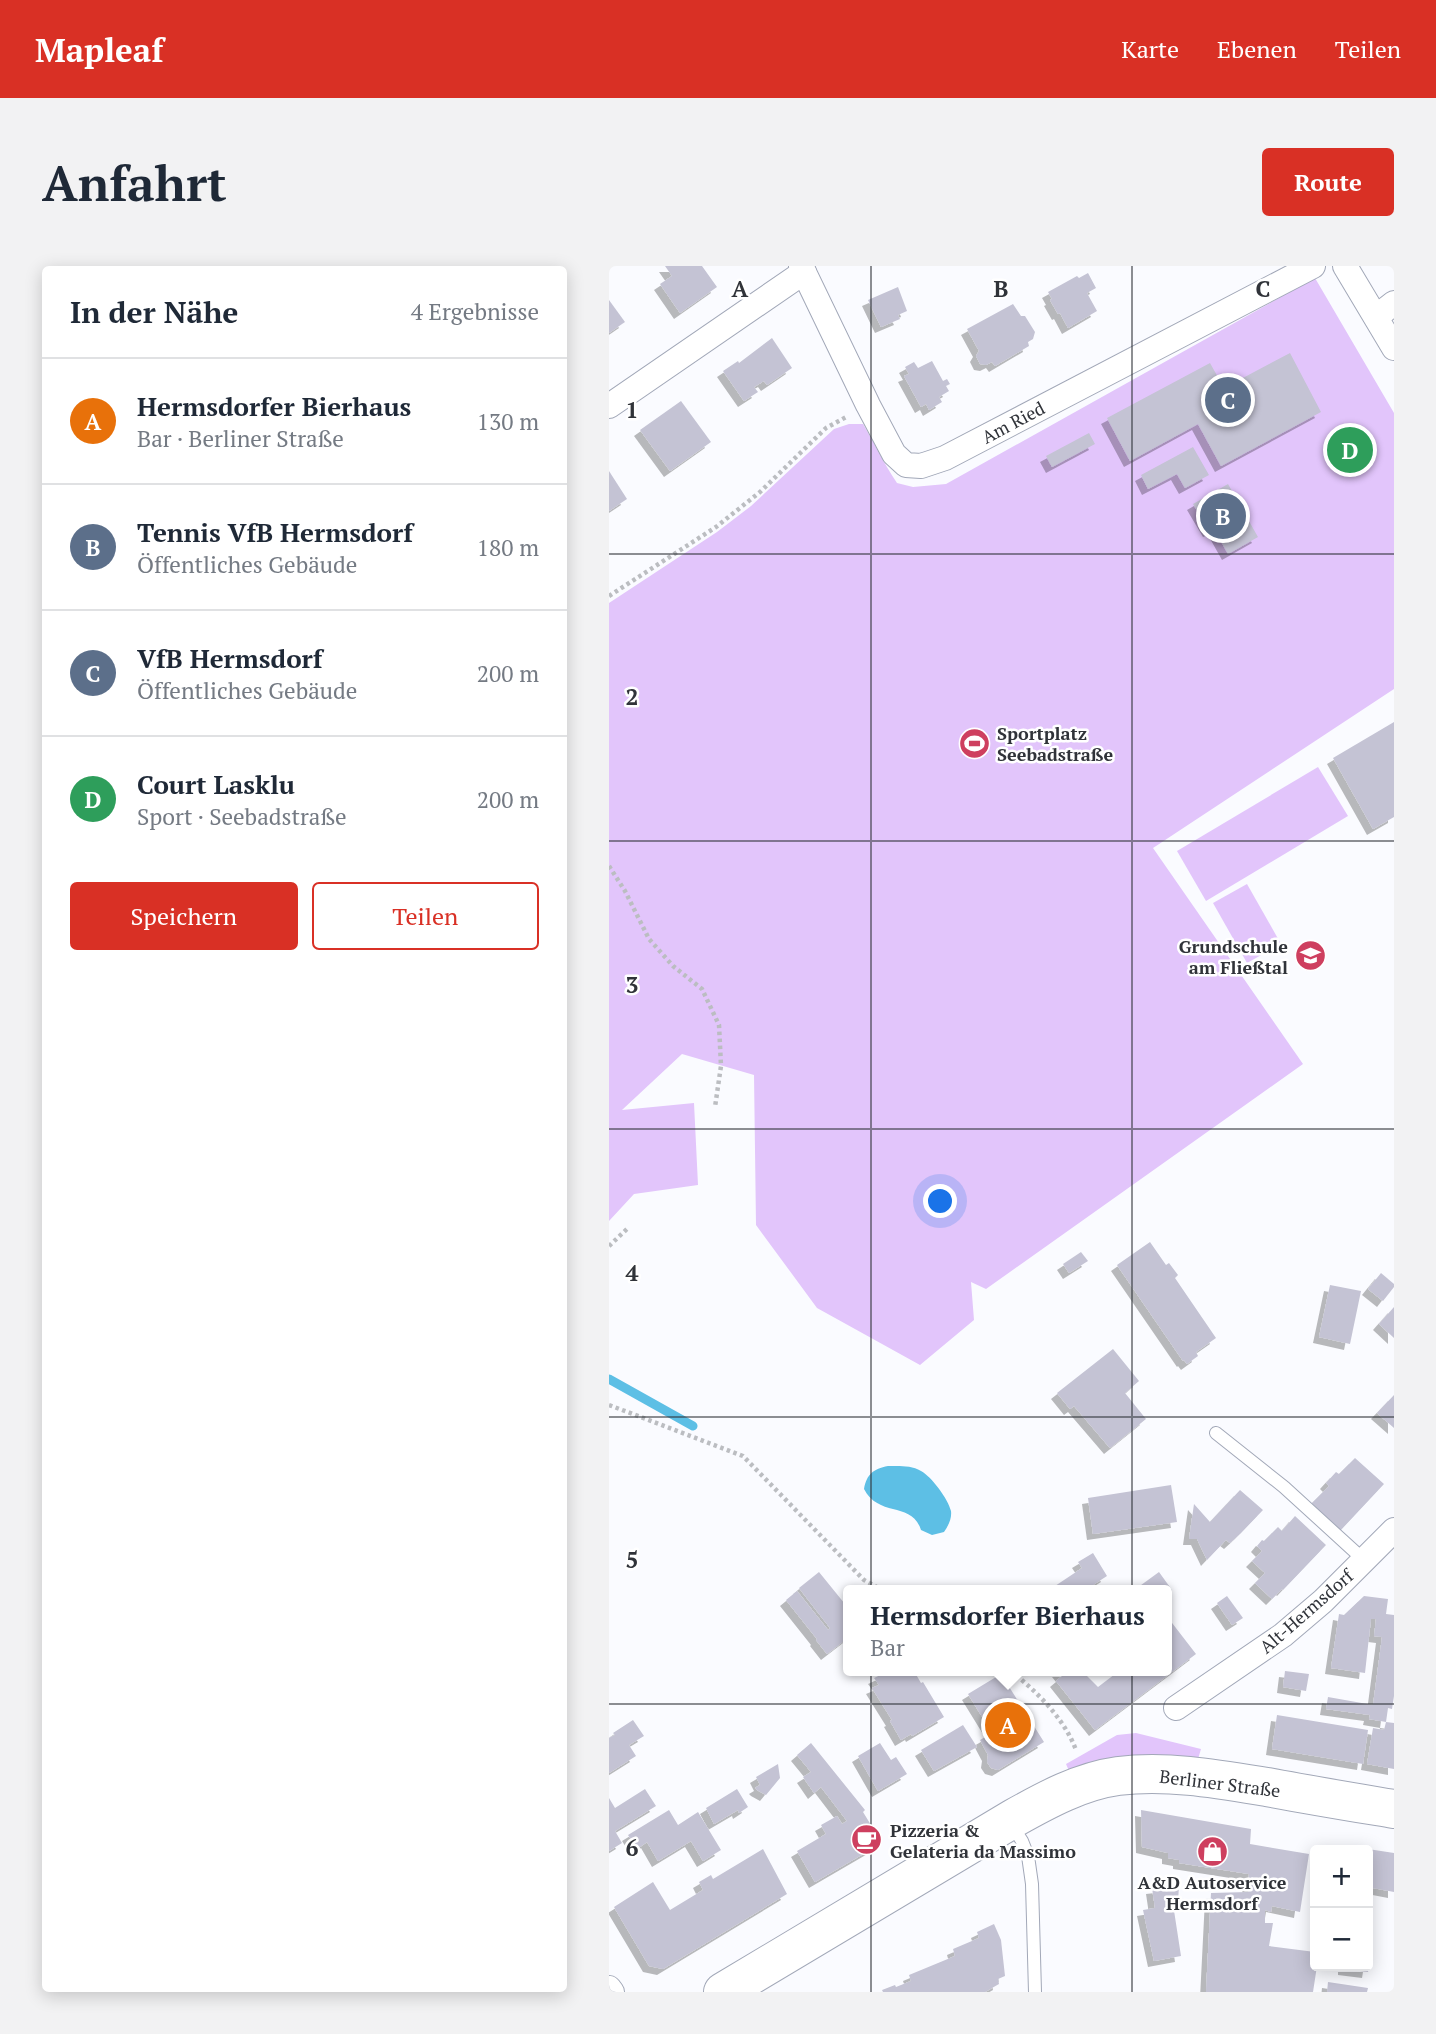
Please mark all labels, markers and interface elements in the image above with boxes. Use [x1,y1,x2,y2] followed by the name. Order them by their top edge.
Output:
[35,28,164,71] text: Mapleaf
[1121,33,1179,65] text: Karte
[1217,33,1297,65] text: Ebenen
[1335,33,1401,65] text: Teilen
[1262,148,1394,216] button: Route
[42,150,227,215] text: Anfahrt
[732,273,749,304] text: A
[994,273,1009,304] text: B
[1256,273,1271,304] text: C
[70,292,238,332] text: In der Nähe
[411,296,539,327] text: 4 Ergebnisse
[1205,374,1251,426] pin: C
[137,389,411,423] text: Hermsdorfer Bierhaus
[626,394,639,425] text: 1
[977,395,1049,449] street label: Am Ried
[85,406,101,437] text: A
[477,406,539,437] text: 130 m
[137,423,344,454] text: Bar · Berliner Straße
[1327,424,1373,476] pin: D
[1200,490,1246,542] pin: B
[137,515,413,549] text: Tennis VfB Hermsdorf
[86,532,100,563] text: B
[477,532,539,563] text: 180 m
[137,549,357,580] text: Öffentliches Gebäude
[137,641,322,675] text: VfB Hermsdorf
[86,658,101,689] text: C
[477,658,539,689] text: 200 m
[137,675,357,706] text: Öffentliches Gebäude
[626,681,639,712] text: 2
[997,721,1113,766] place label: Sportplatz Seebadstraße
[957,726,991,760] sports icon: Sportplatz Seebadstraße
[137,767,295,801] text: Court Lasklu
[85,784,101,815] text: D
[477,784,539,815] text: 200 m
[137,801,347,832] text: Sport · Seebadstraße
[70,882,298,950] button: Speichern
[312,882,539,950] button: Teilen
[1179,934,1288,979] place label: Grundschule am Fließtal
[1294,939,1328,973] school or university icon: Grundschule am Fließtal
[626,969,639,1000] text: 3
[923,1184,957,1218] your location
[626,1257,639,1288] text: 4
[626,1544,639,1575] text: 5
[1254,1562,1359,1658] street label: Alt-Hermsdorf
[843,1585,1172,1676] popup
[870,1598,1145,1632] text: Hermsdorfer Bierhaus
[870,1632,905,1663] text: Bar
[985,1699,1031,1751] pin: A
[1158,1764,1282,1802] street label: Berliner Straße
[890,1818,1076,1863] place label: Pizzeria & Gelateria da Massimo
[850,1823,884,1857] cafe icon: Pizzeria & Gelateria da Massimo
[626,1832,639,1863] text: 6
[1195,1834,1229,1868] shop icon: A&D Autoservice Hermsdorf
[1310,1845,1373,1971] map controls
[1310,1845,1373,1908] button: +
[1138,1870,1287,1915] place label: A&D Autoservice Hermsdorf
[1310,1908,1373,1971] button: −

